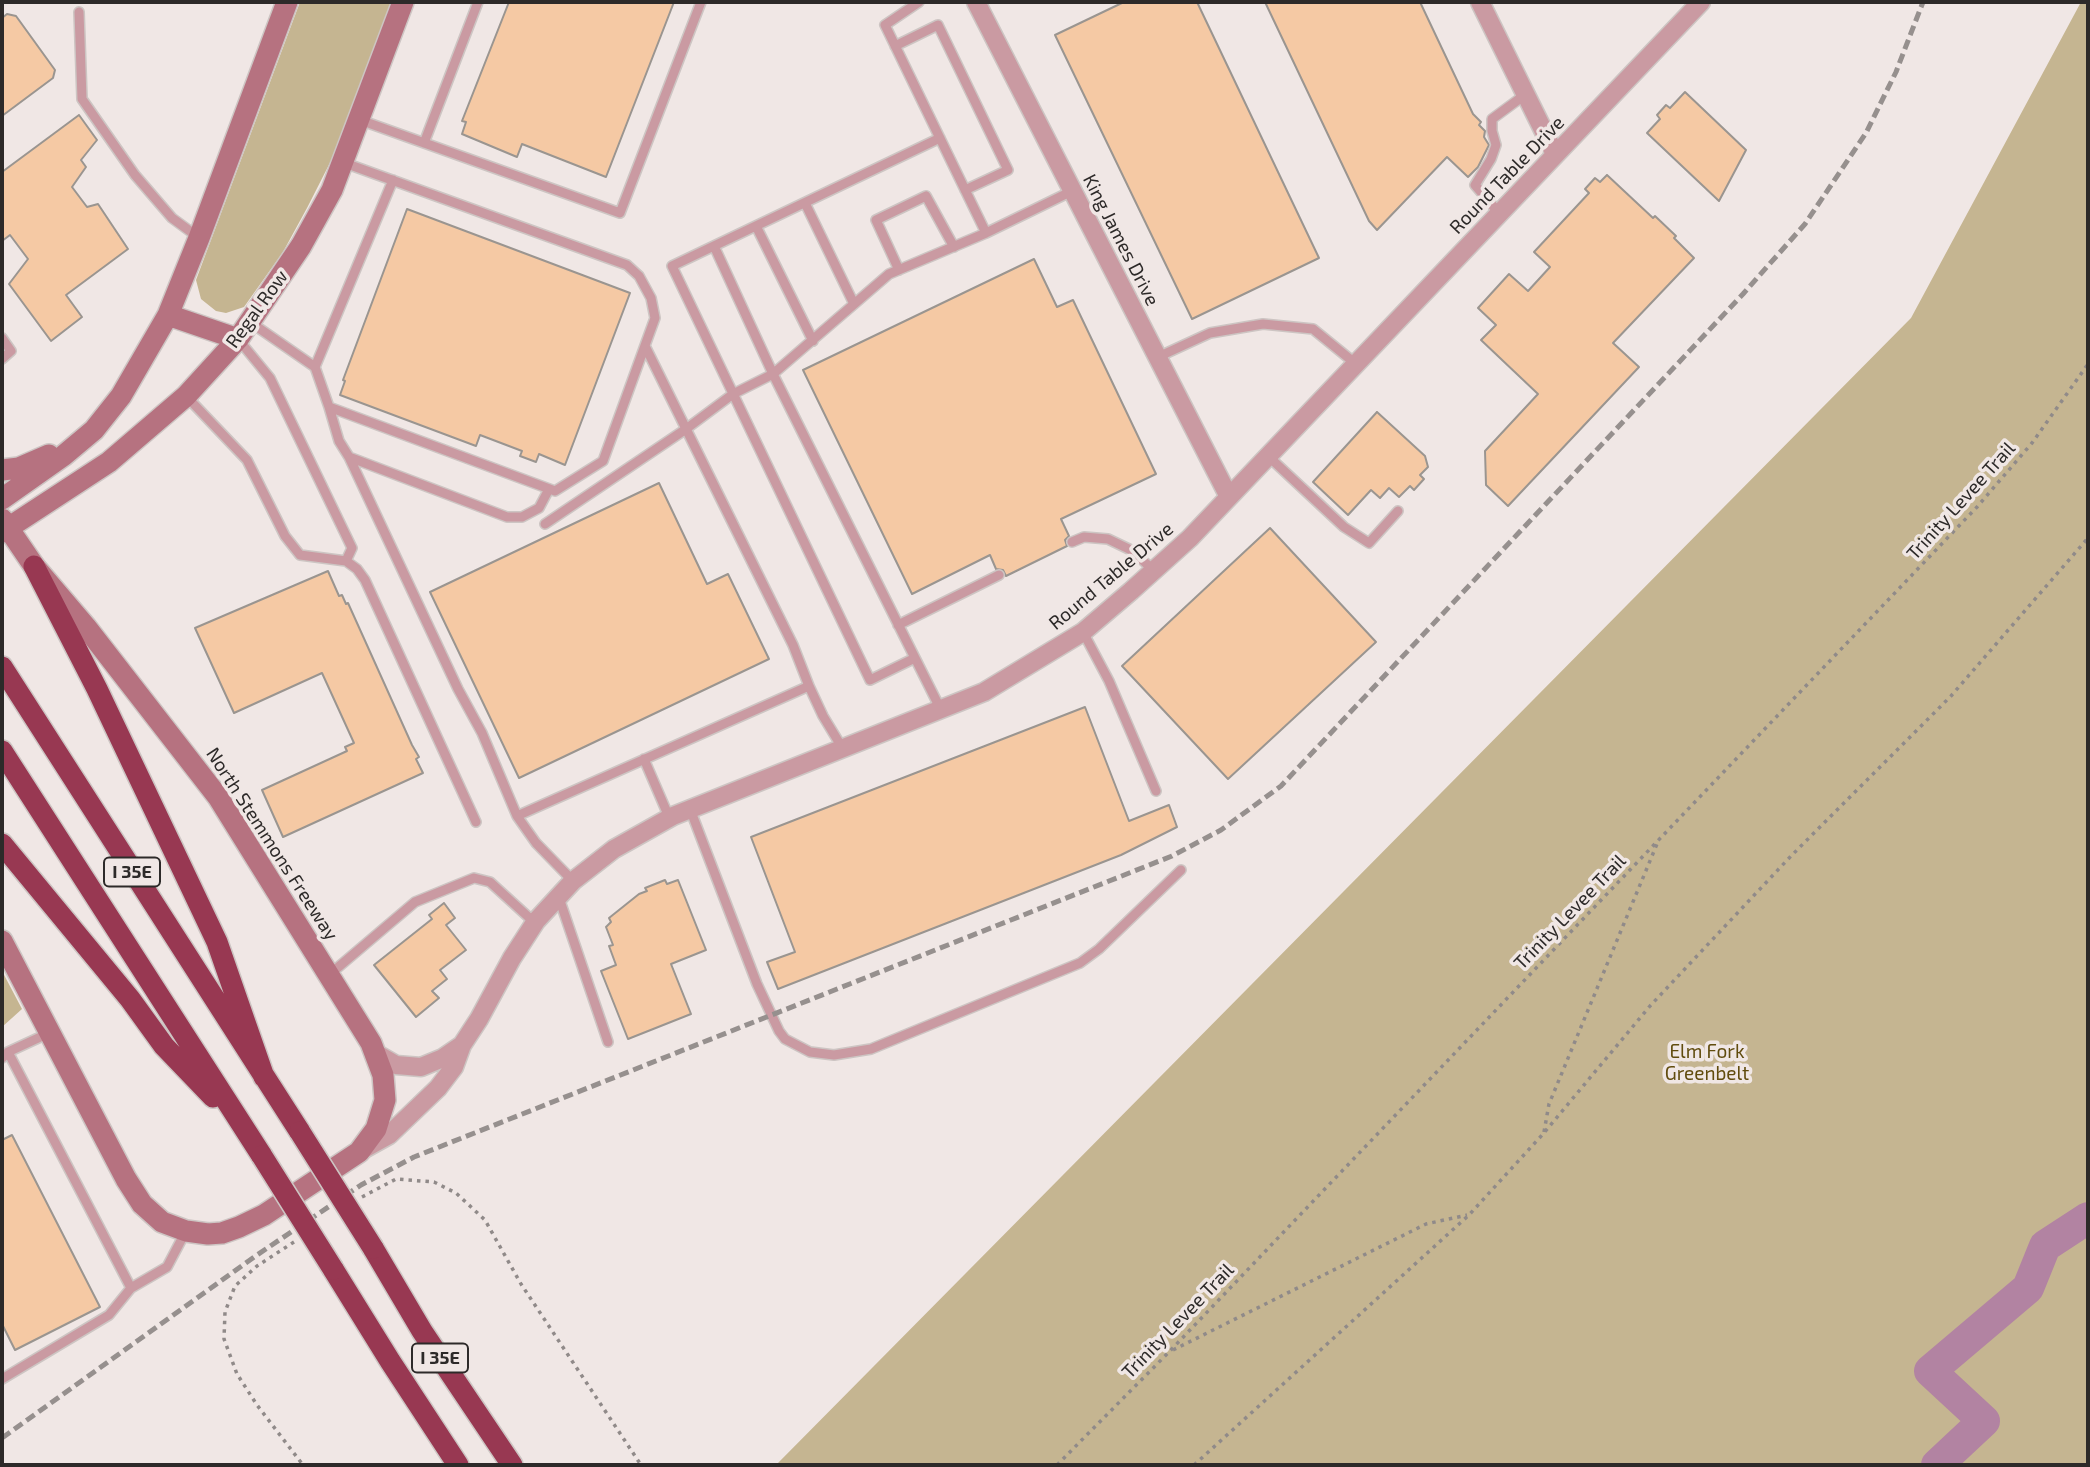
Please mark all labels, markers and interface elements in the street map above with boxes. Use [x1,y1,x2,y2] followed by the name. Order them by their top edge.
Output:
[1445,111,1569,239] street label: Round Table Drive
[1078,170,1164,310] street label: King James Drive
[221,266,293,352] street label: Regal Row
[1902,437,2020,565] street label: Trinity Levee Trail
[1044,517,1178,635] street label: Round Table Drive
[201,743,343,945] street label: North Stemmons Freeway
[1509,850,1631,974] street label: Trinity Levee Trail
[104,858,160,886] road number: I 35E
[1665,1041,1749,1085] park label: Elm Fork Greenbelt
[1117,1259,1239,1383] street label: Trinity Levee Trail
[412,1344,468,1372] road number: I 35E

